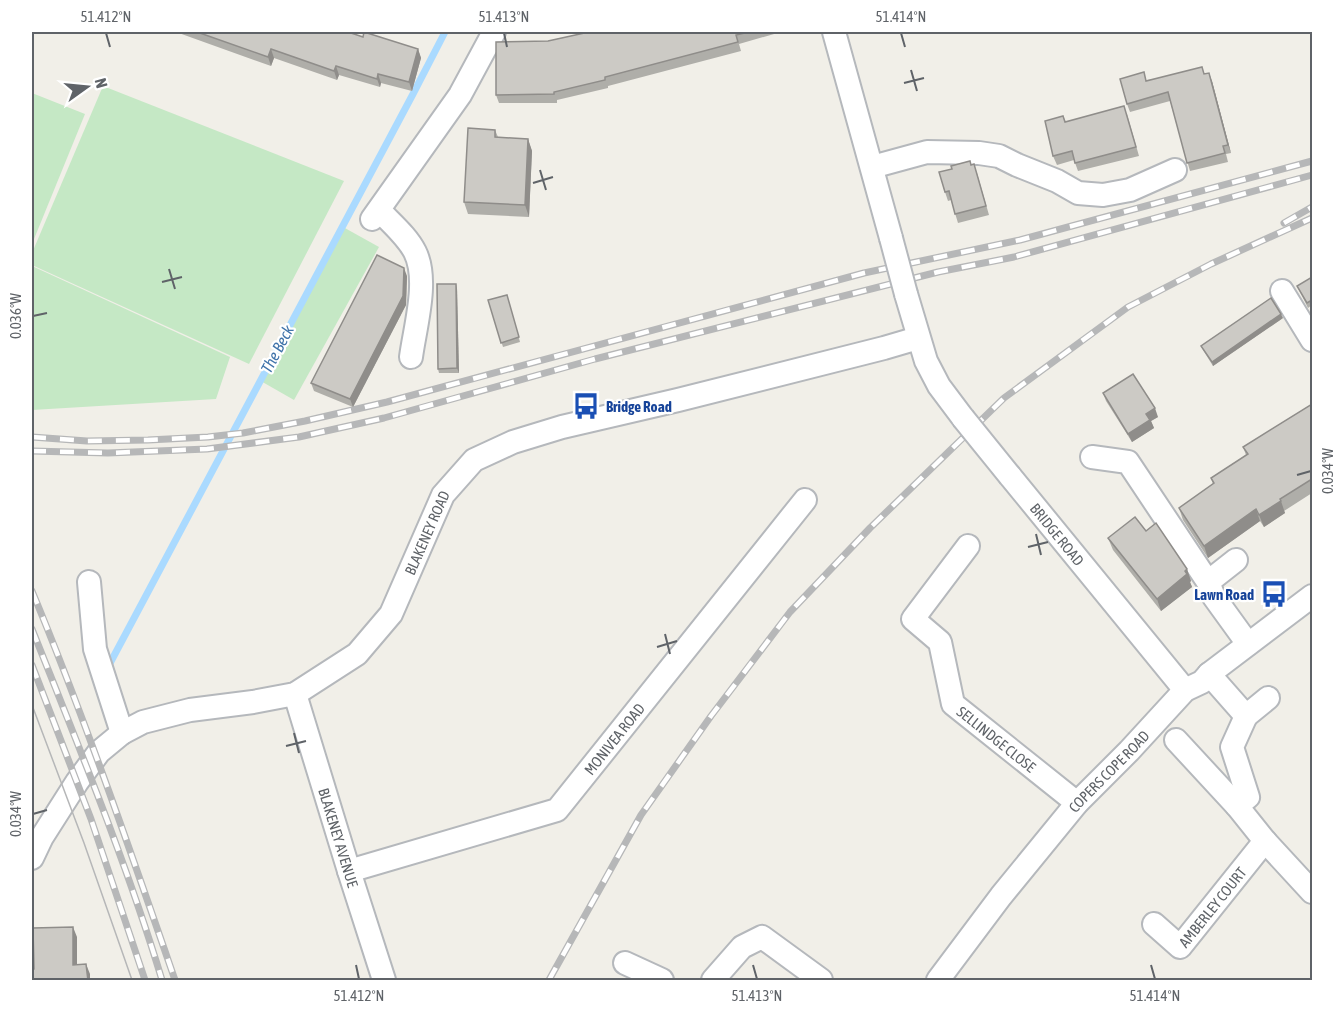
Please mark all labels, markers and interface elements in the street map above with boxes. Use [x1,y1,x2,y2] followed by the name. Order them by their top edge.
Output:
[81,8,131,25] text: 51.412°N
[479,8,529,25] text: 51.413°N
[876,8,926,25] text: 51.414°N
[57,57,117,117] north arrow
[92,76,111,90] text: N
[7,293,24,339] text: 0.036°W
[257,321,297,376] water label: The Beck
[571,391,601,421] bus stop icon: Bridge Road
[606,398,672,415] place label: Bridge Road
[1319,448,1336,494] text: 0.034°W
[401,488,452,577] street label: BLAKENEY ROAD
[1027,500,1088,569] street label: BRIDGE ROAD
[1259,579,1289,609] bus stop icon: Lawn Road
[1194,586,1254,603] place label: Lawn Road
[580,700,648,778] street label: MONIVEA ROAD
[954,702,1040,776] street label: SELLINDGE CLOSE
[1065,727,1152,815] street label: COPERS COPE ROAD
[316,786,362,890] street label: BLAKENEY AVENUE
[7,791,24,837] text: 0.034°W
[1175,863,1249,950] street label: AMBERLEY COURT
[334,987,384,1004] text: 51.412°N
[732,987,782,1004] text: 51.413°N
[1130,987,1180,1004] text: 51.414°N

